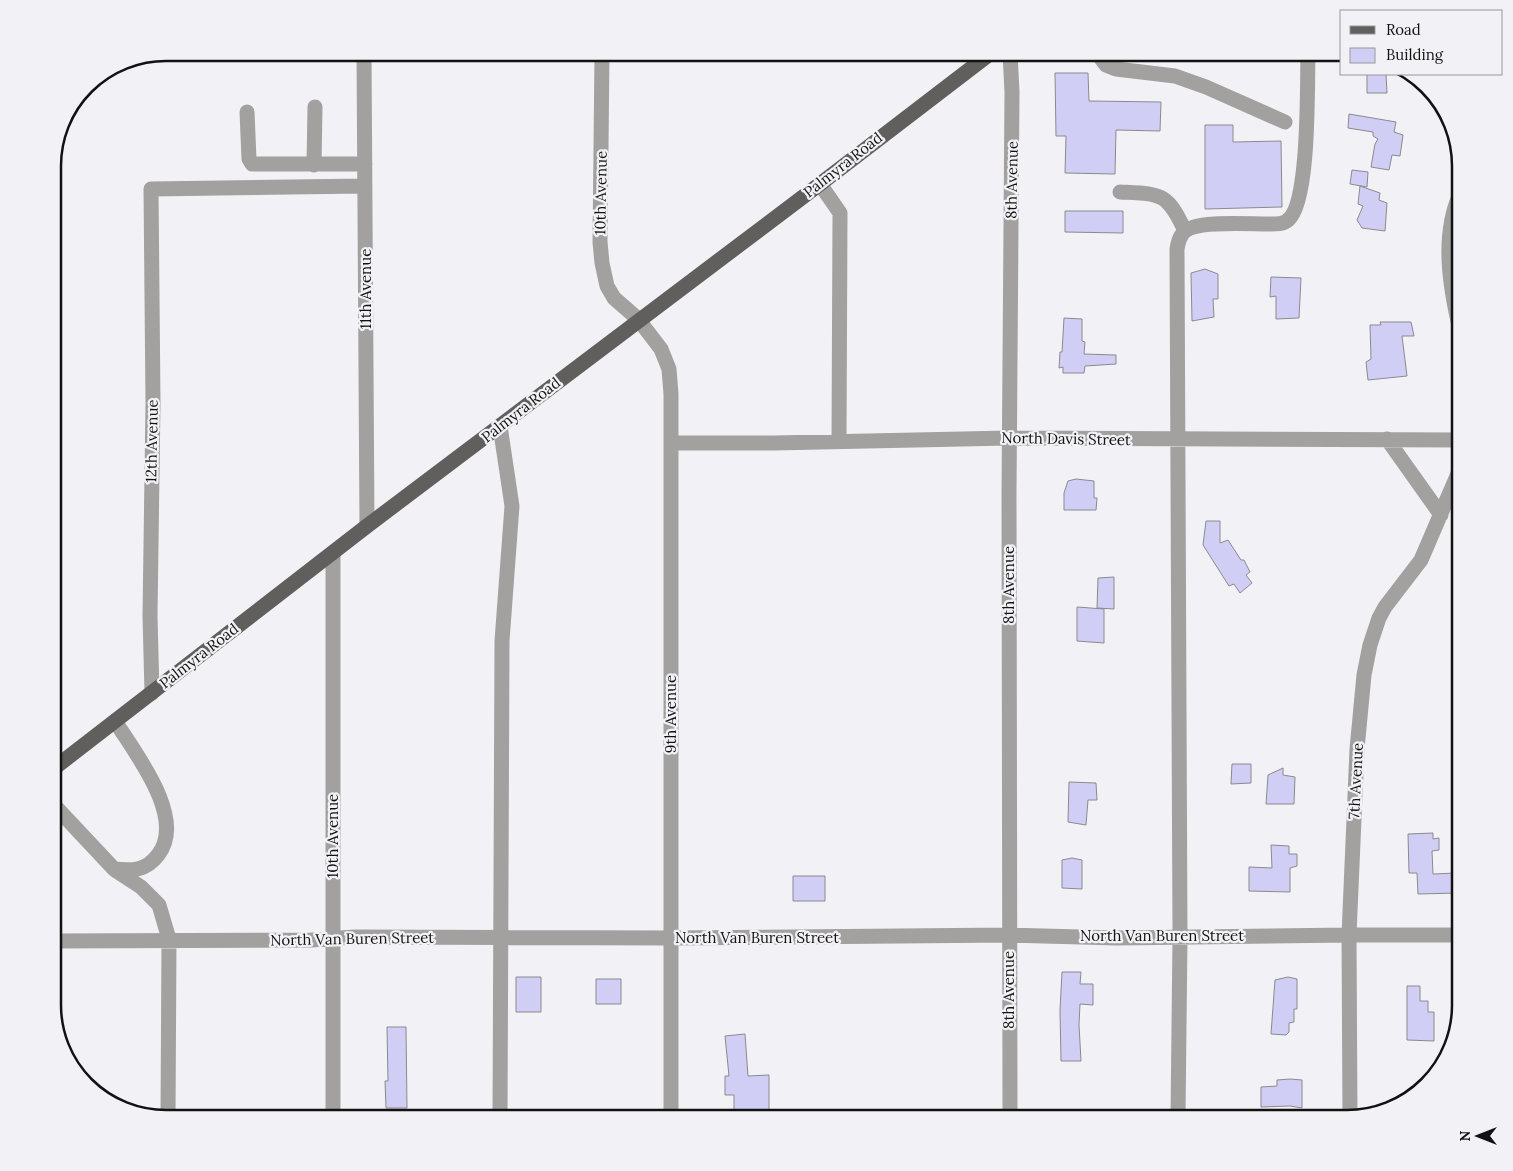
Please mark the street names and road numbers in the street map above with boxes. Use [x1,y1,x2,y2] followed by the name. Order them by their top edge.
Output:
[799,128,886,201] street label: Palmyra Road
[1001,141,1022,219] street label: 8th Avenue
[590,151,611,235] street label: 10th Avenue
[356,249,375,329] street label: 11th Avenue
[477,373,564,446] street label: Palmyra Road
[141,399,162,483] street label: 12th Avenue
[1001,428,1131,449] street label: North Davis Street
[999,546,1018,624] street label: 8th Avenue
[155,619,242,692] street label: Palmyra Road
[661,675,680,753] street label: 9th Avenue
[1344,742,1367,820] street label: 7th Avenue
[323,794,342,878] street label: 10th Avenue
[1080,926,1244,945] street label: North Van Buren Street
[270,928,434,949] street label: North Van Buren Street
[675,928,839,947] street label: North Van Buren Street
[999,951,1018,1029] street label: 8th Avenue

